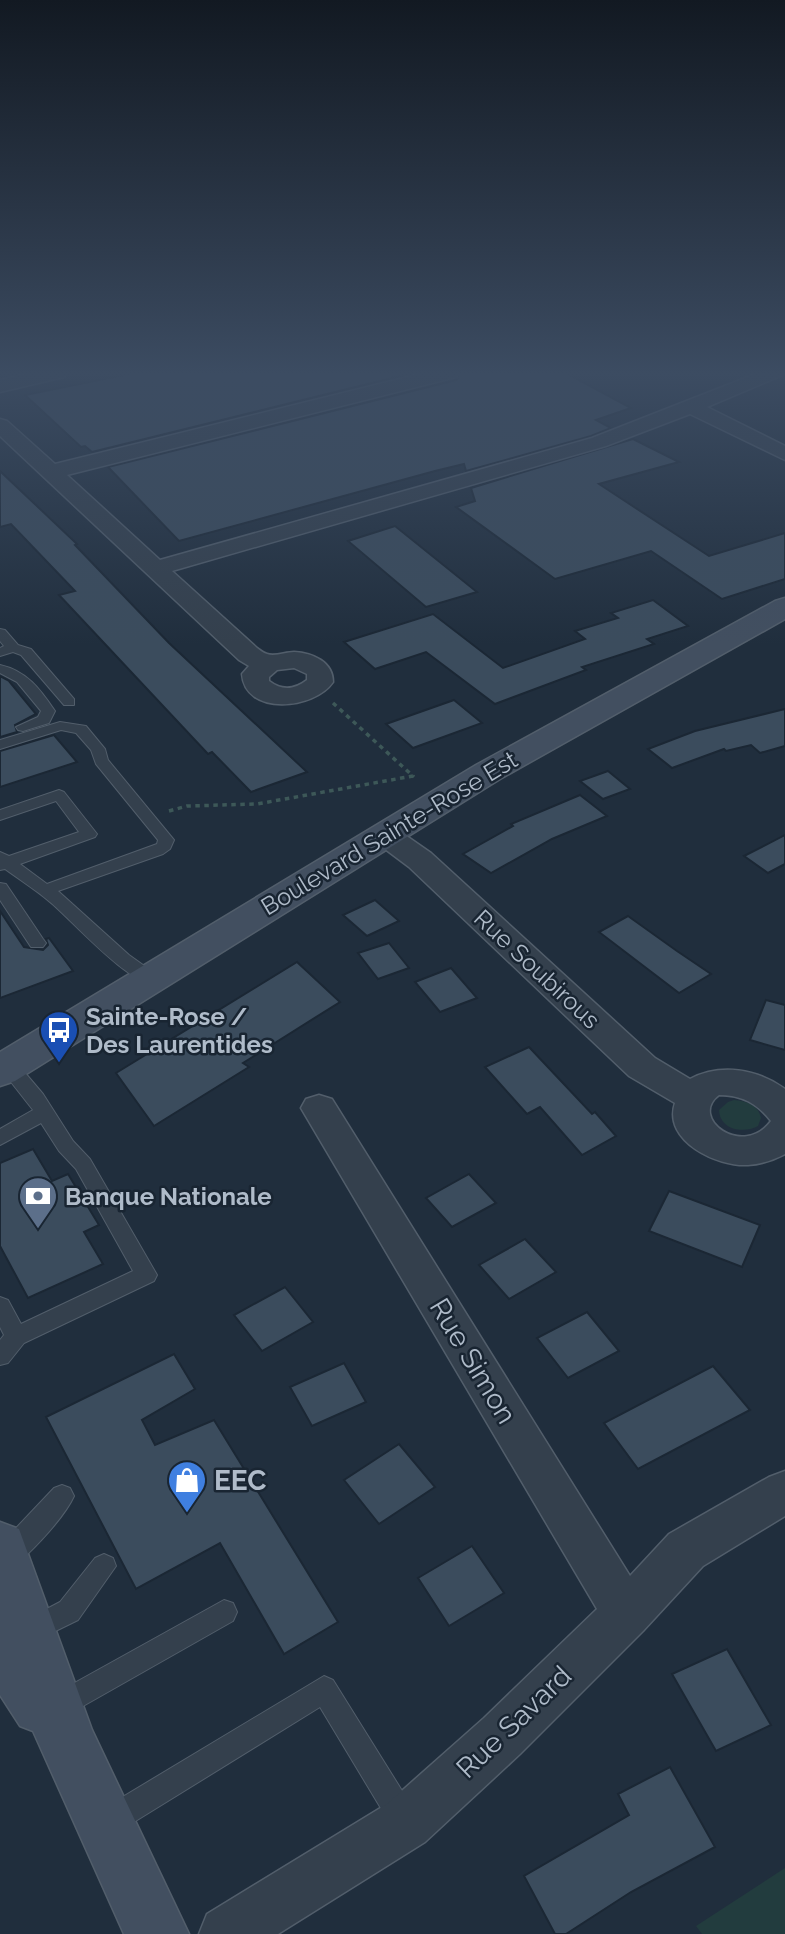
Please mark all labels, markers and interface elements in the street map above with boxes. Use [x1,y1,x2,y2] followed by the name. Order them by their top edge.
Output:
[256,745,522,921] street label: Boulevard Sainte-Rose Est
[468,903,606,1035] street label: Rue Soubirous
[86,1002,273,1059] place label: Sainte-Rose / Des Laurentides
[38,1009,80,1064] bus stop icon: Sainte-Rose / Des Laurentides
[17,1175,59,1230] bank icon: Banque Nationale
[65,1182,272,1211] place label: Banque Nationale
[423,1292,523,1430] street label: Rue Simon
[166,1459,208,1514] shop icon: EEC
[214,1464,267,1497] place label: EEC
[450,1659,578,1785] street label: Rue Savard

